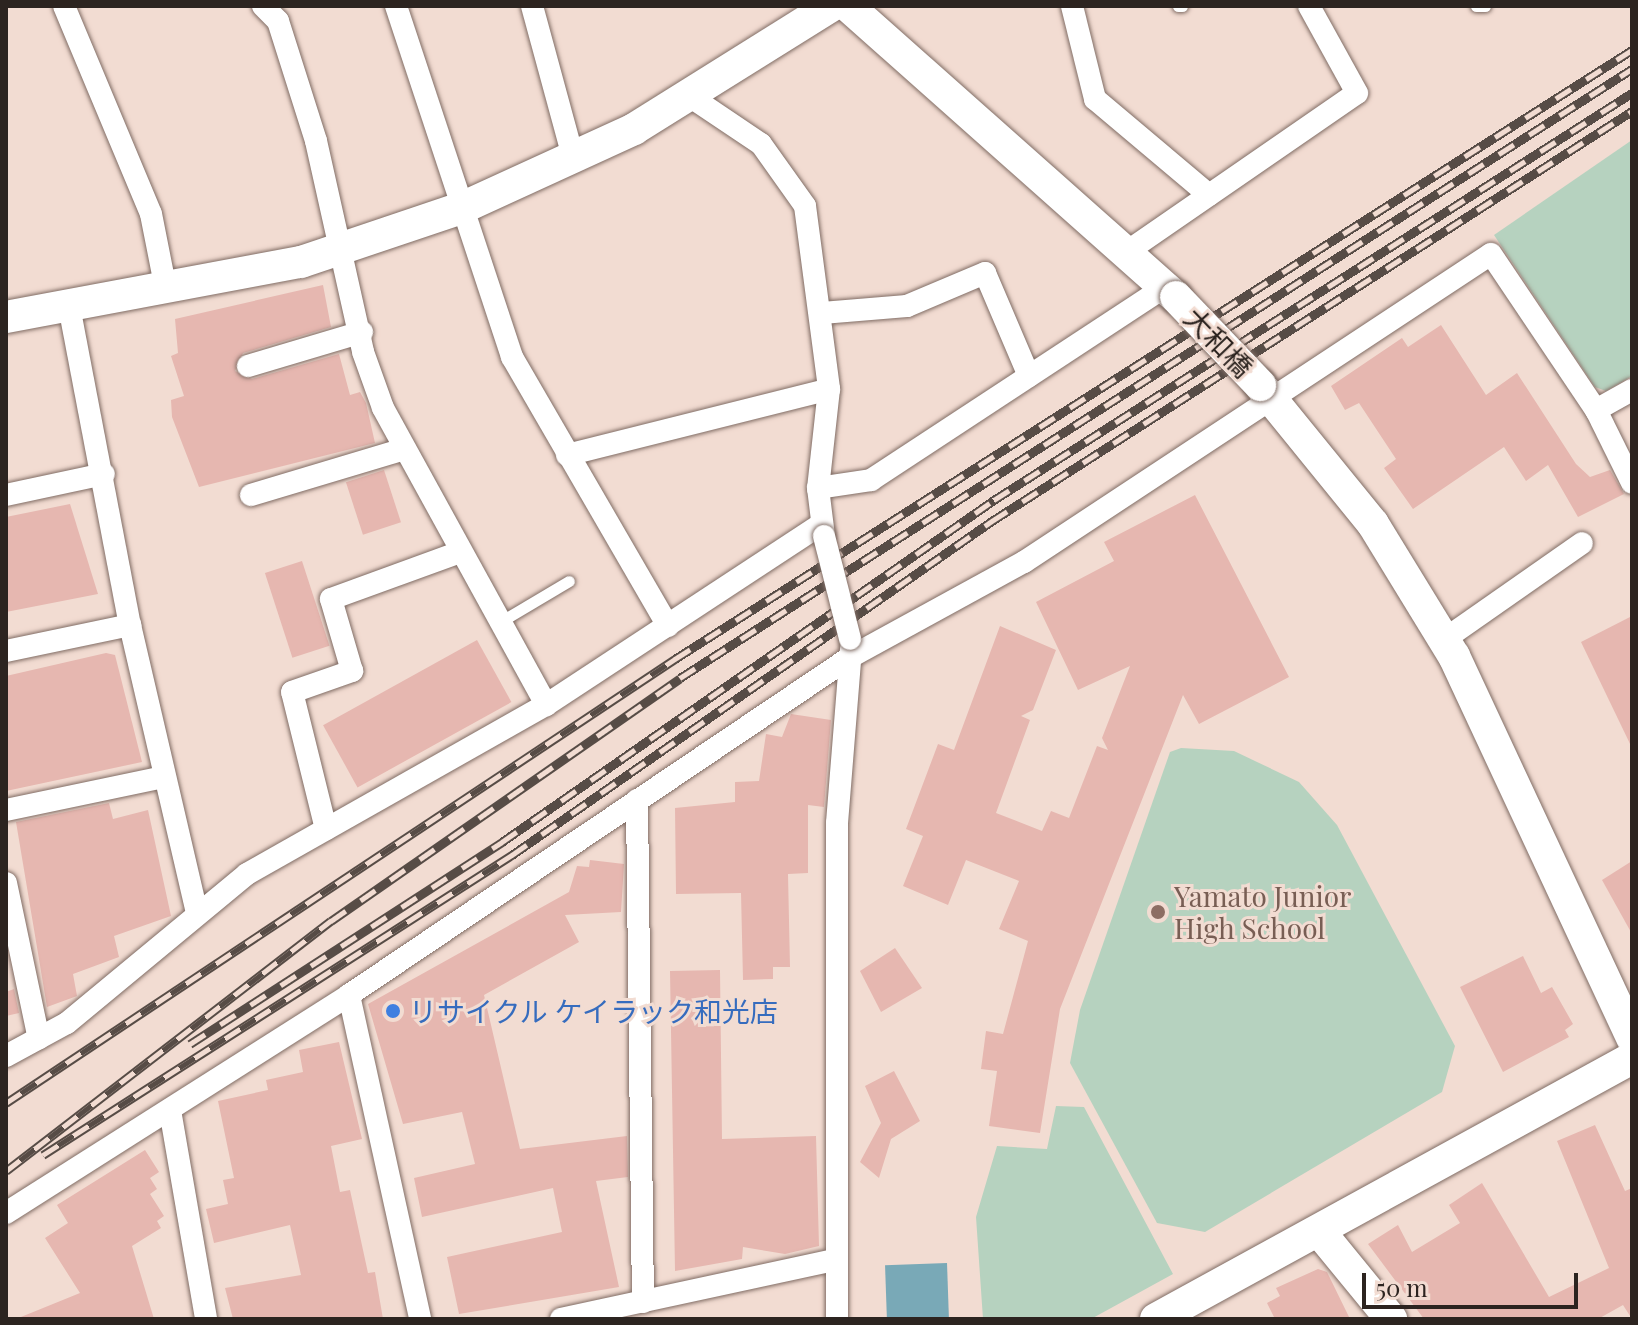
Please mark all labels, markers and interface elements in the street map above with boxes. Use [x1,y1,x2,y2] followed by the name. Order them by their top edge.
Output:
[1178,300,1260,384] street label: 大和橋
[1174,879,1351,945] place label: Yamato Junior High School
[1149,903,1167,921] marker: Yamato Junior High School
[409,994,780,1028] place label: リサイクル ケイラック和光店
[384,1002,402,1020] marker: リサイクル ケイラック和光店
[1366,1257,1582,1307] scale bar
[1376,1271,1428,1303] text: 50 m

